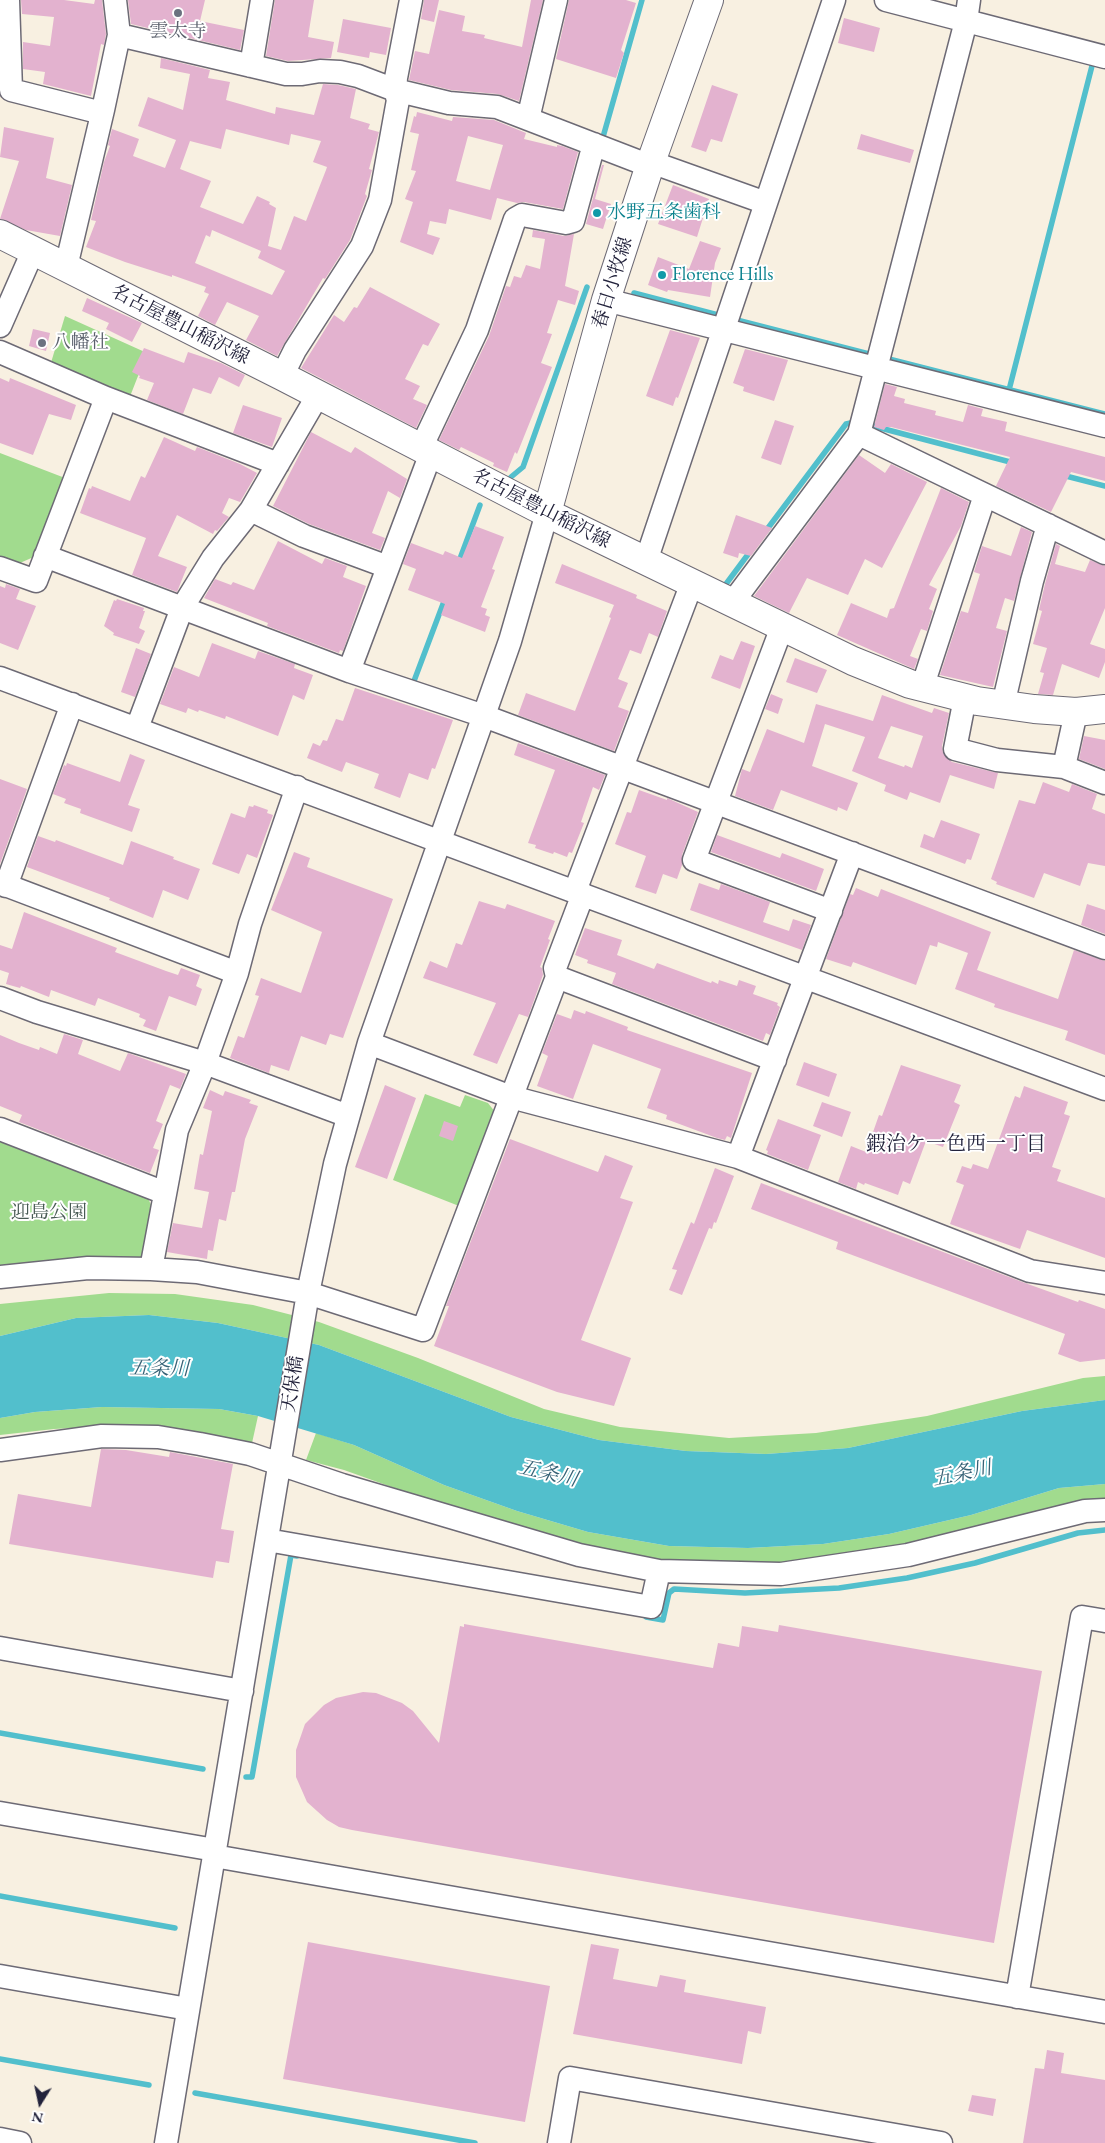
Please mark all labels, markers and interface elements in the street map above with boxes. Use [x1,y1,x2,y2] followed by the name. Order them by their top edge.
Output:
[172,7,184,19] marker: 雲太寺
[150,21,206,43] place label: 雲太寺
[607,202,721,224] place label: 水野五条歯科
[591,207,603,219] marker: 水野五条歯科
[588,234,638,332] street label: 春日小牧線
[672,264,773,286] place label: Florence Hills
[656,269,668,281] marker: Florence Hills
[107,280,253,370] street label: 名古屋豊山稲沢線
[52,332,109,354] place label: 八幡社
[36,337,48,349] marker: 八幡社
[468,464,614,554] street label: 名古屋豊山稲沢線
[866,1133,1046,1157] district label: 鍜治ケ一色西一丁目
[11,1202,87,1224] park label: 迎島公園
[277,1354,309,1414] street label: 天保橋
[129,1356,189,1382] water label: 五条川
[516,1456,580,1492] water label: 五条川
[930,1456,994,1492] water label: 五条川
[15,2078,65,2128] north arrow
[30,2108,45,2128] text: N

